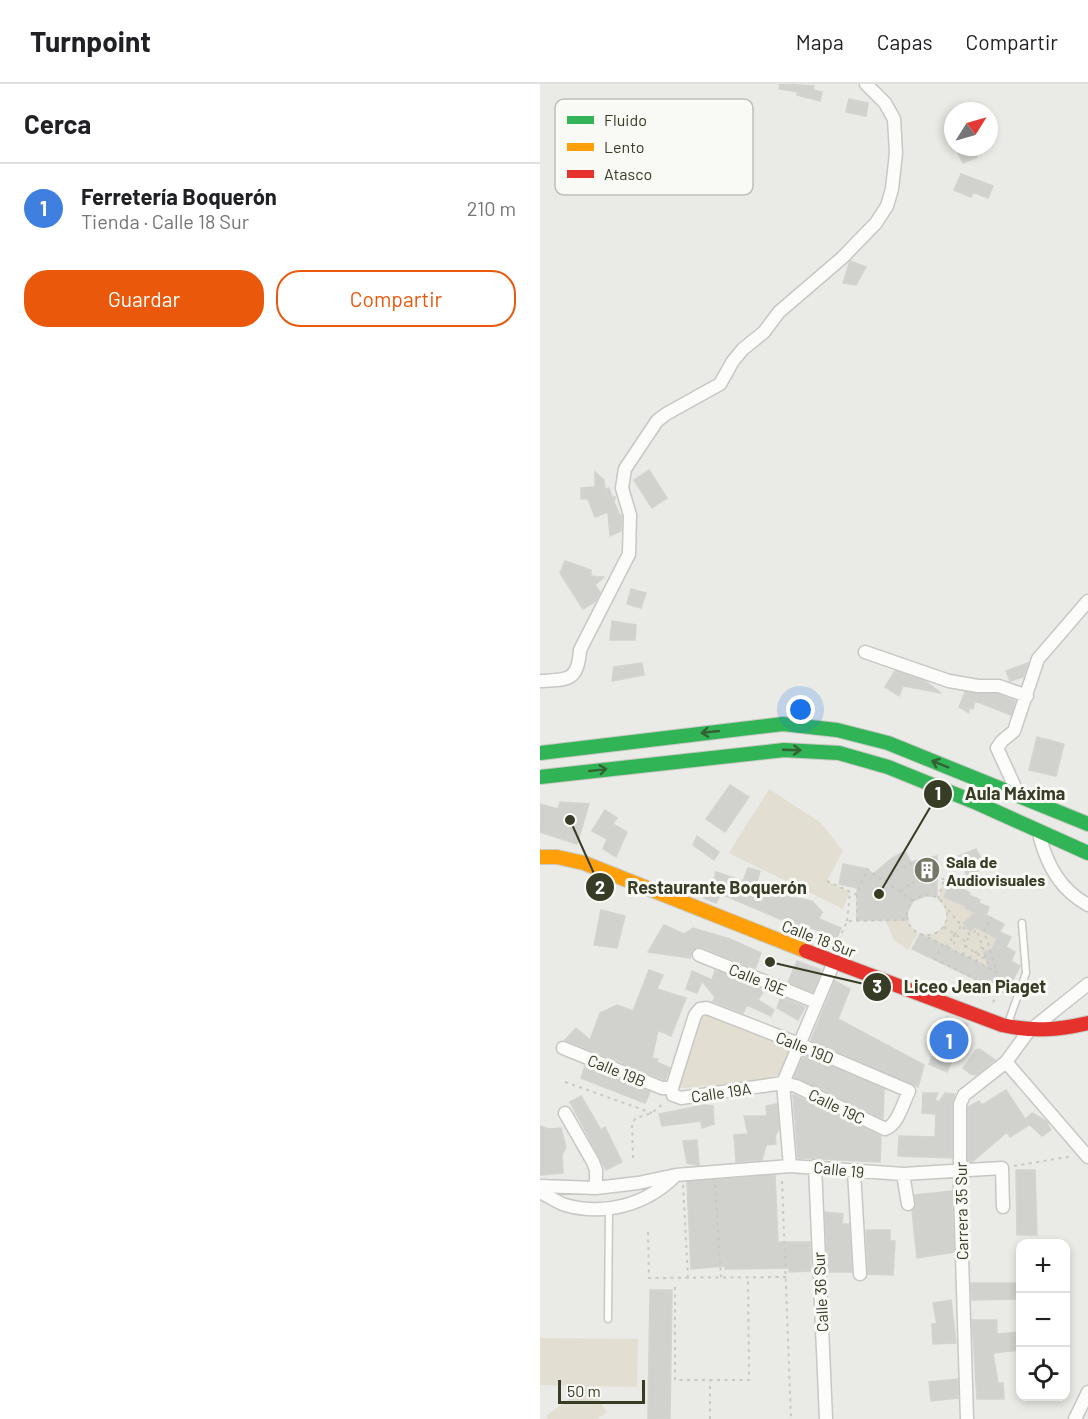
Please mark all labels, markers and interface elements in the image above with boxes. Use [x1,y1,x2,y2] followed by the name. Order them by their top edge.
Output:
[30,24,151,58] text: Turnpoint
[796,29,844,54] text: Mapa
[877,29,933,54] text: Capas
[966,29,1058,54] text: Compartir
[555,99,753,195] legend
[944,102,998,156] north arrow
[24,108,91,139] text: Cerca
[604,110,647,129] text: Fluido
[604,137,645,156] text: Lento
[604,164,652,183] text: Atasco
[81,183,277,209] text: Ferretería Boquerón
[40,196,47,220] text: 1
[467,196,516,220] text: 210 m
[81,209,249,233] text: Tienda · Calle 18 Sur
[24,270,264,327] button: Guardar
[276,270,516,327] button: Compartir
[786,695,815,724] your location
[700,727,720,738] one-way arrow
[782,745,801,756] one-way arrow
[932,757,950,768] one-way arrow
[588,764,608,775] one-way arrow
[923,776,1077,812] callout: Aula Máxima
[935,782,941,804] text: 1
[965,782,1065,804] text: Aula Máxima
[946,852,1045,889] place label: Sala de Audiovisuales
[912,855,942,885] building icon: Sala de Audiovisuales
[585,869,819,905] callout: Restaurante Boquerón
[595,876,605,898] text: 2
[627,876,807,898] text: Restaurante Boquerón
[779,915,859,961] street label: Calle 18 Sur
[726,959,790,999] street label: Calle 19E
[862,969,1058,1005] callout: Liceo Jean Piaget
[872,975,882,997] text: 3
[904,975,1046,997] text: Liceo Jean Piaget
[930,1018,968,1062] pin: 1
[773,1027,837,1067] street label: Calle 19D
[585,1050,649,1090] street label: Calle 19B
[690,1078,753,1106] street label: Calle 19A
[806,1084,868,1128] street label: Calle 19C
[813,1157,865,1181] street label: Calle 19
[951,1161,971,1260] street label: Carrera 35 Sur
[1016,1239,1070,1401] map controls
[1016,1239,1070,1293] button: +
[808,1251,832,1333] street label: Calle 36 Sur
[1016,1293,1070,1347] button: −
[1016,1347,1070,1401] button: locate
[558,1377,645,1404] scale bar
[567,1381,601,1400] text: 50 m

